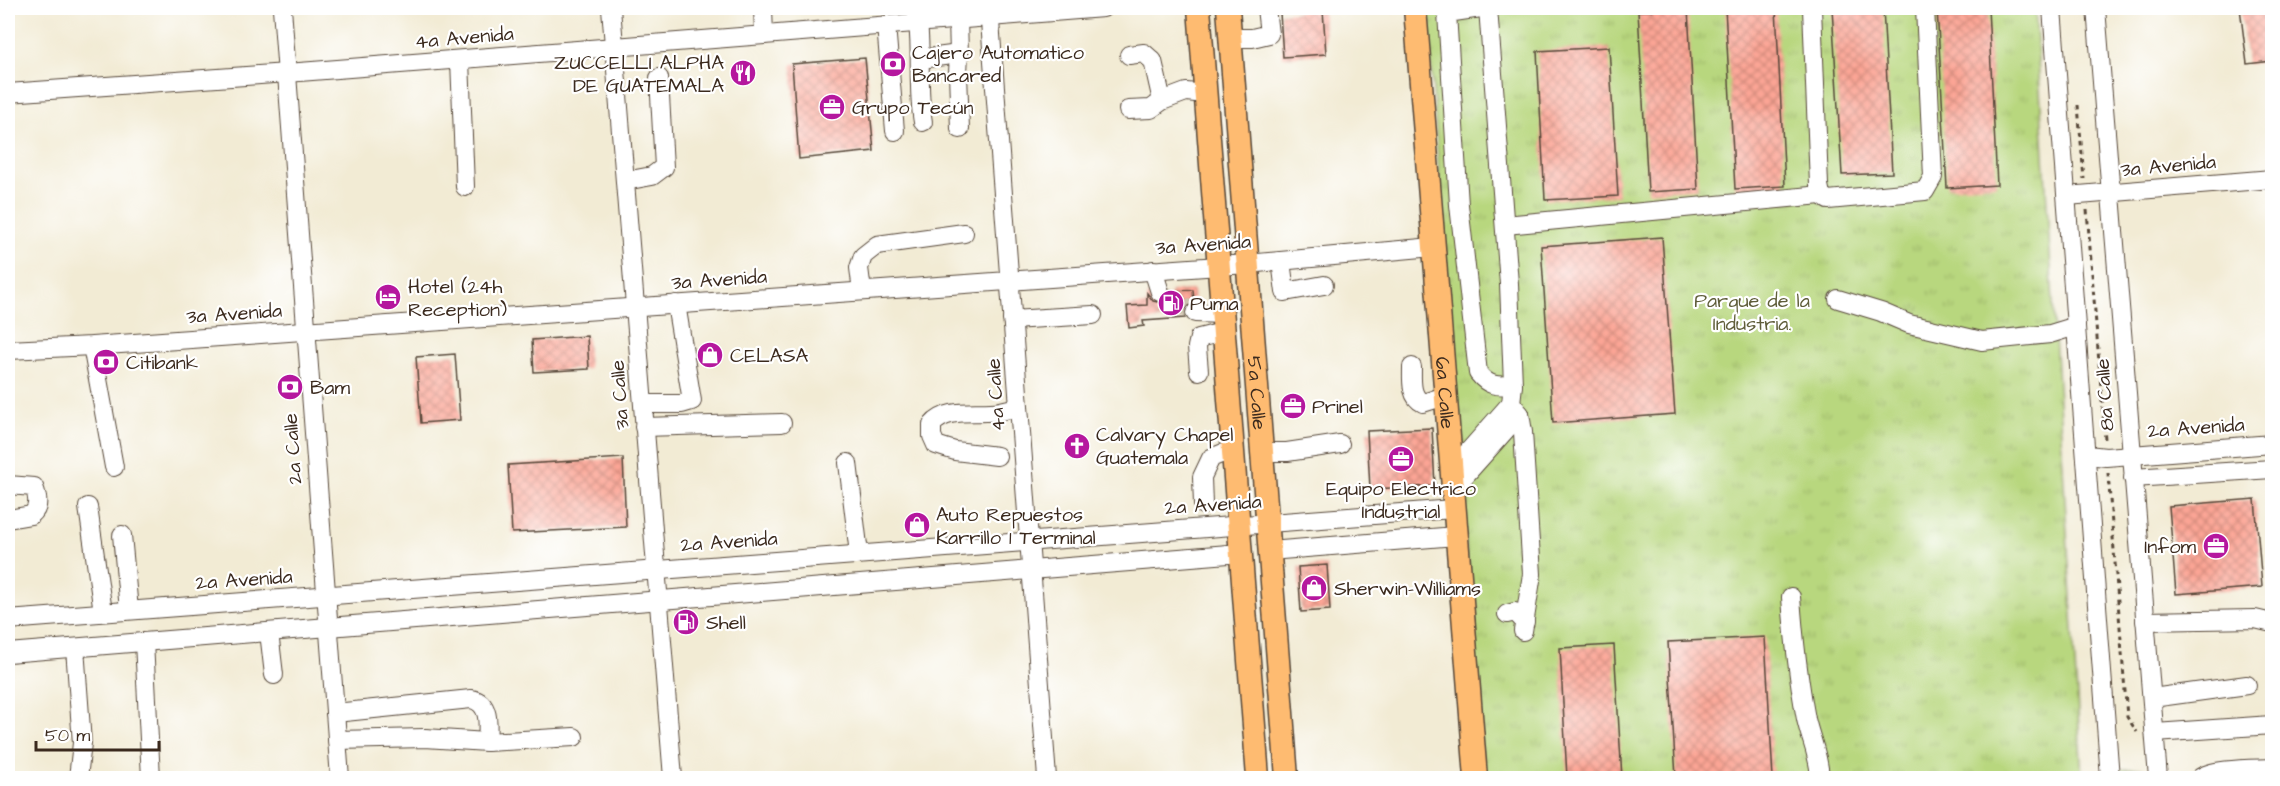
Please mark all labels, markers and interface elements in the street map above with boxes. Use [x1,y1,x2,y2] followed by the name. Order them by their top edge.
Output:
[413,20,515,56] street label: 4a Avenida
[912,39,1084,90] place label: Cajero Automatico Bancared
[554,49,724,100] place label: ZUCCELLI ALPHA DE GUATEMALA
[878,49,908,79] bank icon: Cajero Automatico Bancared
[728,58,758,88] restaurant icon: ZUCCELLI ALPHA DE GUATEMALA
[817,92,847,122] office icon: Grupo Tecún
[852,94,974,122] place label: Grupo Tecún
[2119,148,2217,184] street label: 3a Avenida
[1154,228,1252,262] street label: 3a Avenida
[670,263,768,297] street label: 3a Avenida
[408,273,507,324] place label: Hotel (24h Reception)
[373,282,403,312] hotel icon: Hotel (24h Reception)
[1694,287,1810,338] park label: Parque de la Industria.
[1156,288,1186,318] fuel station icon: Puma
[1190,290,1239,318] place label: Puma
[185,297,283,331] street label: 3a Avenida
[695,340,725,370] shop icon: CELASA
[730,342,809,370] place label: CELASA
[91,347,121,377] bank icon: Citibank
[126,349,198,377] place label: Citibank
[1240,355,1273,431] street label: 5a Calle
[1428,356,1461,430] street label: 6a Calle
[979,357,1013,432] street label: 4a Calle
[2088,358,2121,432] street label: 8a Calle
[604,359,636,431] street label: 3a Calle
[275,372,305,402] bank icon: Bam
[310,374,350,402] place label: Bam
[1278,391,1308,421] office icon: Prinel
[1312,393,1363,421] place label: Prinel
[2147,411,2245,445] street label: 2a Avenida
[277,412,309,485] street label: 2a Calle
[1096,421,1233,472] place label: Calvary Chapel Guatemala
[1062,431,1092,461] church icon: Calvary Chapel Guatemala
[1386,444,1416,474] office icon: Equipo Electrico Industrial
[1326,475,1476,526] place label: Equipo Electrico Industrial
[1164,488,1262,522] street label: 2a Avenida
[936,501,1096,552] place label: Auto Repuestos Karrillo 1 Terminal
[902,510,932,540] shop icon: Auto Repuestos Karrillo 1 Terminal
[680,525,778,559] street label: 2a Avenida
[2201,531,2231,561] office icon: Infom
[2144,533,2196,561] place label: Infom
[195,563,293,597] street label: 2a Avenida
[1299,573,1329,603] shop icon: Sherwin-Williams
[1334,575,1481,603] place label: Sherwin-Williams
[671,607,701,637] fuel station icon: Shell
[706,609,746,637] place label: Shell
[36,714,159,752] scale bar
[45,723,90,748] text: 50 m

